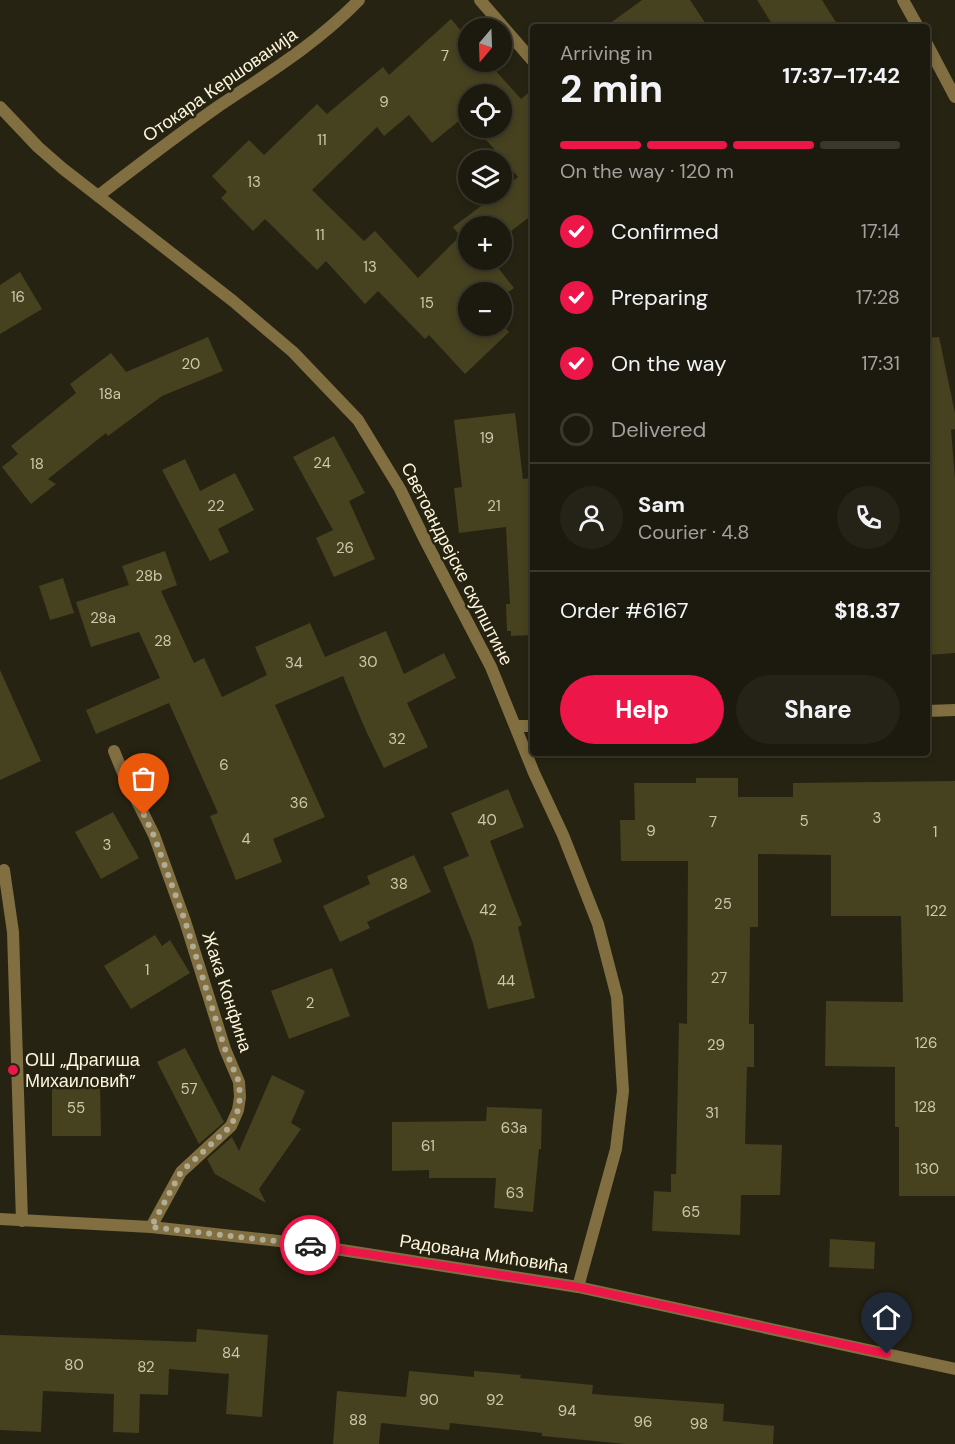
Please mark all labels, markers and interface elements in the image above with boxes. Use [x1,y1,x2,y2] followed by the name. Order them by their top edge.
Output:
[458,18,512,72] north arrow
[458,18,512,336] map controls
[138,22,303,147] street label: Отокара Кершованија
[560,40,652,66] text: Arriving in
[441,46,449,66] house number: 7
[782,61,900,90] text: 17:37–17:42
[560,63,663,114] text: 2 min
[458,84,512,138] button: locate
[379,92,389,112] house number: 9
[317,130,327,150] house number: 11
[458,150,512,204] button: layers
[560,158,734,184] text: On the way · 120 m
[247,172,261,192] house number: 13
[560,215,593,248] icon: check
[458,216,512,270] button: +
[611,217,719,246] text: Confirmed
[861,218,900,244] text: 17:14
[315,225,325,245] house number: 11
[363,257,377,277] house number: 13
[560,281,593,314] icon: check
[458,282,512,336] button: −
[611,283,708,312] text: Preparing
[856,284,900,310] text: 17:28
[11,287,25,307] house number: 16
[420,293,434,313] house number: 15
[560,347,593,380] icon: check
[611,349,726,378] text: On the way
[861,350,900,376] text: 17:31
[182,354,200,374] house number: 20
[99,384,121,404] house number: 18a
[611,415,706,444] text: Delivered
[480,428,494,448] house number: 19
[313,453,331,473] house number: 24
[30,454,44,474] house number: 18
[395,458,519,670] street label: Светоандрејске скупштине
[560,486,623,549] button: person
[837,486,900,549] button: phone
[638,490,685,519] text: Sam
[207,496,225,516] house number: 22
[487,496,501,516] house number: 21
[638,519,749,545] text: Courier · 4.8
[336,538,354,558] house number: 26
[136,566,162,586] house number: 28b
[560,596,688,625] text: Order #6167
[834,596,900,625] text: $18.37
[90,608,116,628] house number: 28a
[154,631,172,651] house number: 28
[358,652,378,672] house number: 30
[285,653,303,673] house number: 34
[560,675,724,744] button: Help
[736,675,900,744] button: Share
[388,729,406,749] house number: 32
[118,753,169,815] pin
[219,755,229,775] house number: 6
[127,762,160,795] icon: bag
[290,793,308,813] house number: 36
[873,808,881,828] house number: 3
[477,810,497,830] house number: 40
[799,811,809,831] house number: 5
[709,812,717,832] house number: 7
[646,821,656,841] house number: 9
[933,822,937,842] house number: 1
[241,829,251,849] house number: 4
[103,835,111,855] house number: 3
[390,874,408,894] house number: 38
[714,894,732,914] house number: 25
[479,900,497,920] house number: 42
[925,901,947,921] house number: 122
[196,929,258,1056] street label: Жака Конфина
[145,960,149,980] house number: 1
[711,968,727,988] house number: 27
[497,971,515,991] house number: 44
[306,993,314,1013] house number: 2
[915,1033,937,1053] house number: 126
[707,1035,725,1055] house number: 29
[25,1048,141,1093] place label: ОШ „Драгиша Михаиловић”
[6,1063,20,1077] marker: ОШ „Драгиша Михаиловић”
[181,1079,197,1099] house number: 57
[914,1097,936,1117] house number: 128
[67,1098,85,1118] house number: 55
[705,1103,719,1123] house number: 31
[501,1118,527,1138] house number: 63a
[421,1136,435,1156] house number: 61
[915,1159,939,1179] house number: 130
[506,1183,524,1203] house number: 63
[682,1202,700,1222] house number: 65
[280,1215,340,1275] courier
[294,1229,327,1262] icon: car
[398,1229,571,1279] street label: Радована Мићовића
[861,1292,912,1354] pin
[870,1301,903,1334] icon: home
[222,1343,240,1363] house number: 84
[64,1355,84,1375] house number: 80
[137,1357,155,1377] house number: 82
[419,1390,439,1410] house number: 90
[486,1390,504,1410] house number: 92
[558,1401,576,1421] house number: 94
[349,1410,367,1430] house number: 88
[634,1412,652,1432] house number: 96
[690,1414,708,1434] house number: 98

